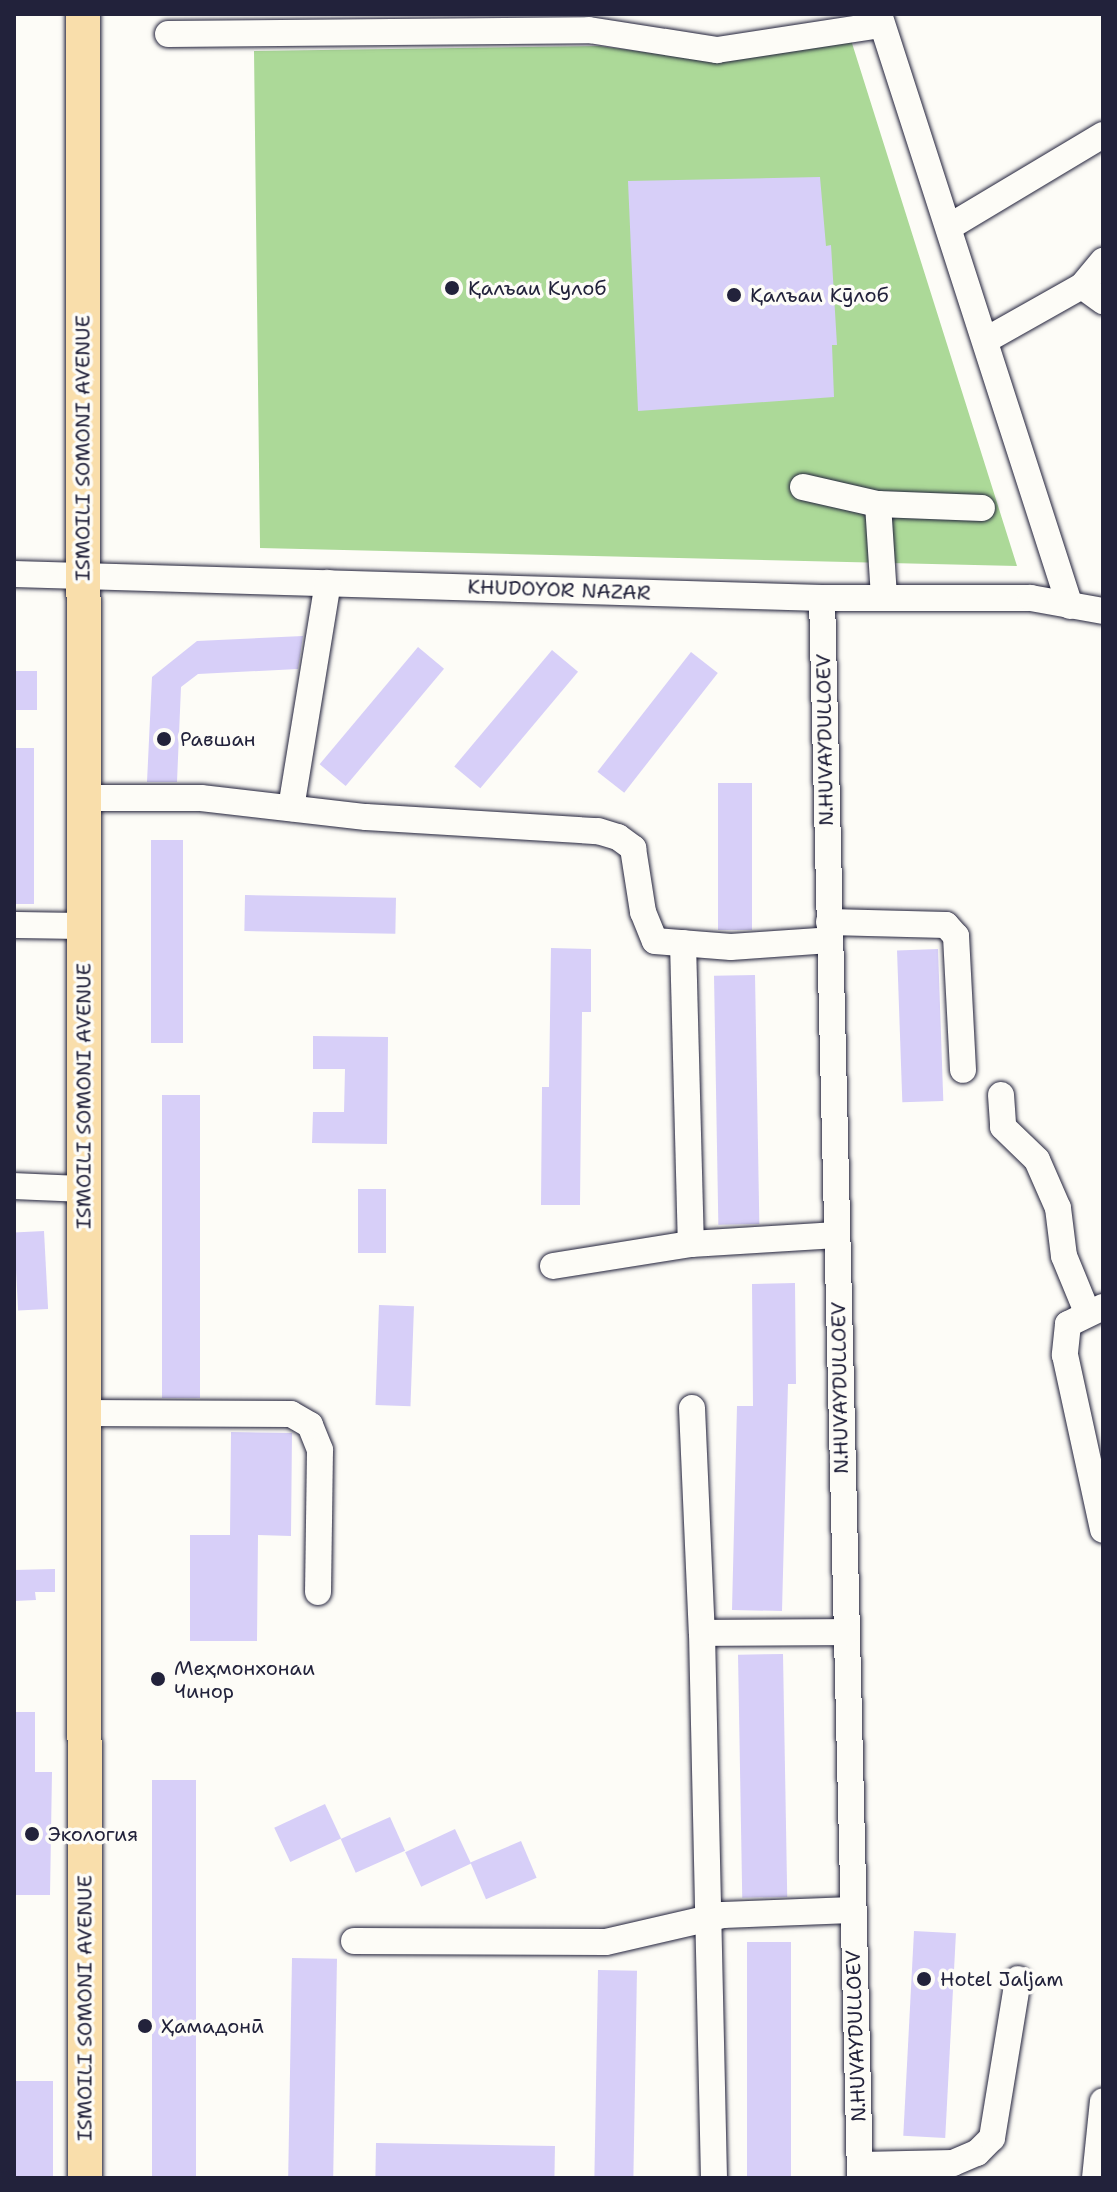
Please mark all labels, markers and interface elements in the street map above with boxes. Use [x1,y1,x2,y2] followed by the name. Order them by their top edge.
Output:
[468,276,606,300] place label: Қалъаи Кулоб
[443,279,461,297] marker: Қалъаи Кулоб
[750,283,889,307] place label: Қалъаи Кӯлоб
[725,286,743,304] marker: Қалъаи Кӯлоб
[71,315,95,581] street label: ISMOILI SOMONI AVENUE
[467,575,651,605] street label: KHUDOYOR NAZAR
[811,654,839,826] street label: N.HUVAYDULLOEV
[180,727,256,751] place label: Равшан
[155,730,173,748] marker: Равшан
[72,963,96,1229] street label: ISMOILI SOMONI AVENUE
[826,1302,854,1474] street label: N.HUVAYDULLOEV
[174,1656,315,1703] place label: Меҳмонхонаи Чинор
[149,1670,167,1688] marker: Меҳмонхонаи Чинор
[48,1822,138,1846] place label: Экология
[23,1825,41,1843] marker: Экология
[73,1875,97,2141] street label: ISMOILI SOMONI AVENUE
[841,1950,871,2122] street label: N.HUVAYDULLOEV
[940,1967,1064,1991] place label: Hotel Jaljam
[915,1970,933,1988] marker: Hotel Jaljam
[161,2014,264,2038] place label: Ҳамадонӣ
[136,2017,154,2035] marker: Ҳамадонӣ

